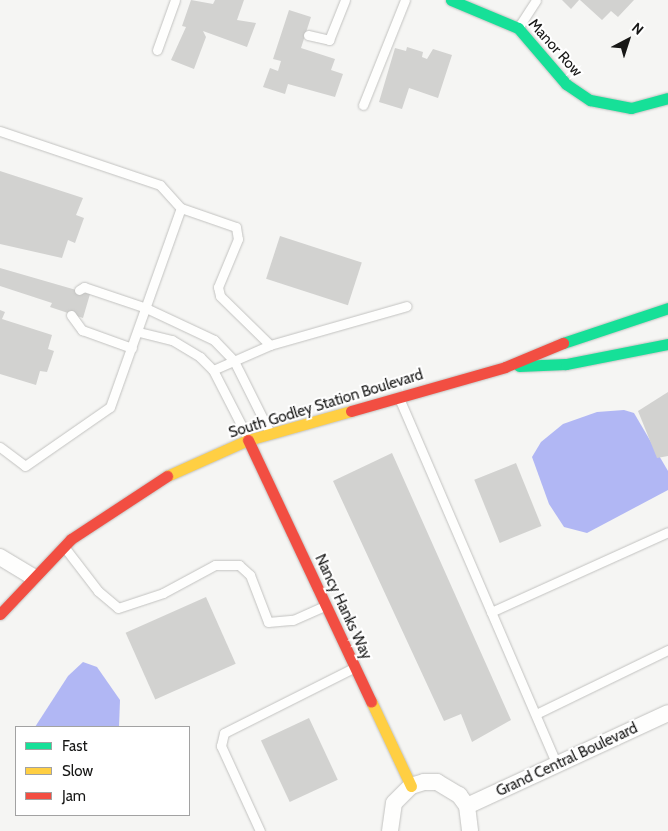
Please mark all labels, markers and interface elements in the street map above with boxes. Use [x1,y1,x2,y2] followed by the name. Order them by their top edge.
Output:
[524,15,586,81] street label: Manor Row
[603,15,653,65] north arrow
[628,18,647,39] text: N
[227,366,425,442] street label: South Godley Station Boulevard
[311,551,375,663] street label: Nancy Hanks Way
[493,719,641,801] street label: Grand Central Boulevard
[15,726,190,816] legend
[62,737,87,755] text: Fast
[62,762,93,780] text: Slow
[62,787,86,805] text: Jam

